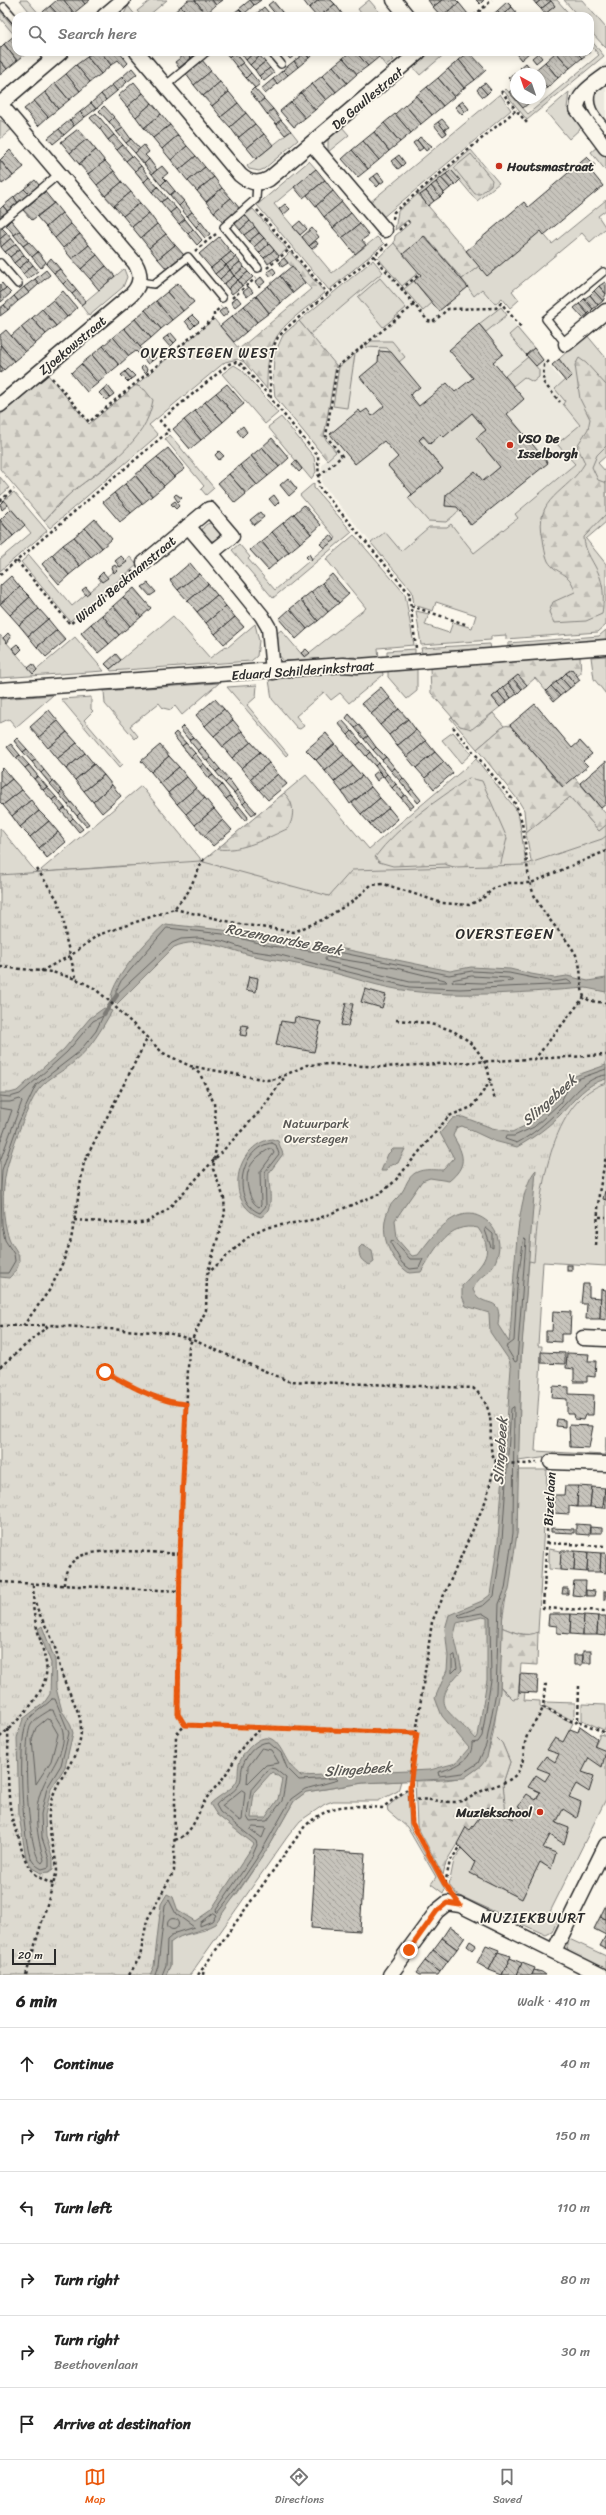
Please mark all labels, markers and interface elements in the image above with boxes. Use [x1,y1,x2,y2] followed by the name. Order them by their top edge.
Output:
[12,12,594,56] search box
[58,21,137,47] text: Search here
[26,23,48,45] icon: search
[326,61,409,136] street label: De Gaullestraat
[510,68,546,104] north arrow
[506,155,594,178] place label: Houtsmastraat
[494,161,504,171] marker: Houtsmastraat
[33,310,112,381] street label: Zjoekowstraat
[141,341,278,366] district label: OVERSTEGEN WEST
[517,427,578,465] place label: VSO De Isselborgh
[505,440,515,450] marker: VSO De Isselborgh
[69,530,182,629] street label: Wiardi Beckmanstraat
[231,654,376,687] street label: Eduard Schilderinkstraat
[224,916,346,963] water label: Rozengaardse Beek
[455,921,555,947] district label: OVERSTEGEN
[516,1067,584,1132] water label: Slingebeek
[283,1112,349,1150] park label: Natuurpark Overstegen
[96,1363,114,1381] route start
[486,1415,515,1486] water label: Slingebeek
[537,1471,562,1527] street label: Bizetlaan
[323,1755,394,1784] water label: Slingebeek
[455,1801,533,1824] place label: Muziekschool
[535,1807,545,1817] marker: Muziekschool
[480,1906,586,1931] district label: MUZIEKBUURT
[400,1941,418,1959] route end
[18,1946,43,1965] text: 20 m
[12,1947,56,1966] scale bar
[16,1986,57,2016] text: 6 min
[517,1990,590,2013] text: Walk · 410 m
[54,2051,114,2077] text: Continue
[560,2052,590,2075] text: 40 m
[16,2053,38,2075] icon: ahead
[54,2123,119,2149] text: Turn right
[555,2124,590,2147] text: 150 m
[16,2125,38,2147] icon: right
[54,2195,112,2221] text: Turn left
[557,2196,590,2219] text: 110 m
[16,2197,38,2219] icon: left
[54,2267,119,2293] text: Turn right
[561,2268,590,2291] text: 80 m
[16,2269,38,2291] icon: right
[54,2327,119,2353] text: Turn right
[561,2340,590,2363] text: 30 m
[16,2341,38,2363] icon: right
[54,2353,138,2376] text: Beethovenlaan
[54,2411,191,2437] text: Arrive at destination
[16,2413,38,2435] icon: arrive
[84,2466,106,2509] tab: Map
[275,2466,324,2509] tab: Directions
[493,2466,522,2509] tab: Saved

